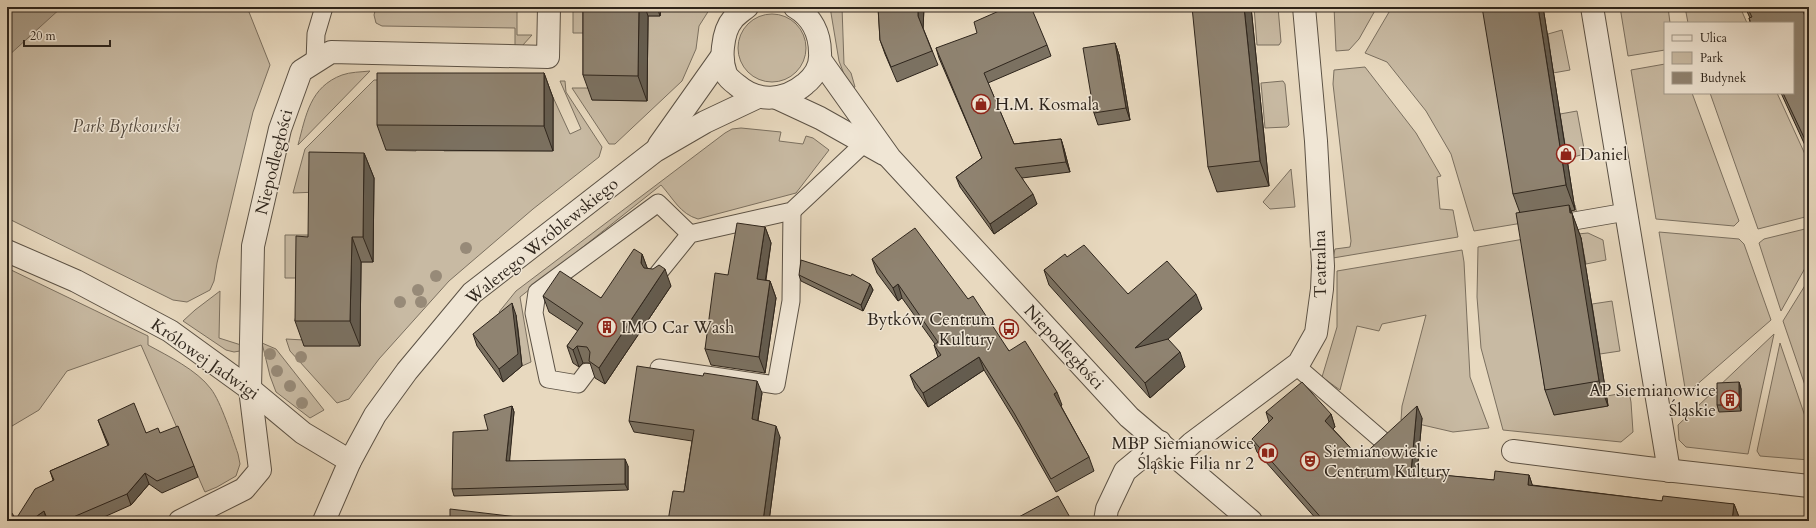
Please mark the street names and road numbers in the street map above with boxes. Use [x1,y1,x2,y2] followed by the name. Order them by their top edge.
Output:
[250,107,298,217] street label: Niepodległości
[460,172,623,310] street label: Walerego Wróblewskiego
[1308,229,1332,298] street label: Teatralna
[1019,300,1109,394] street label: Niepodległości
[146,313,264,405] street label: Królowej Jadwigi

